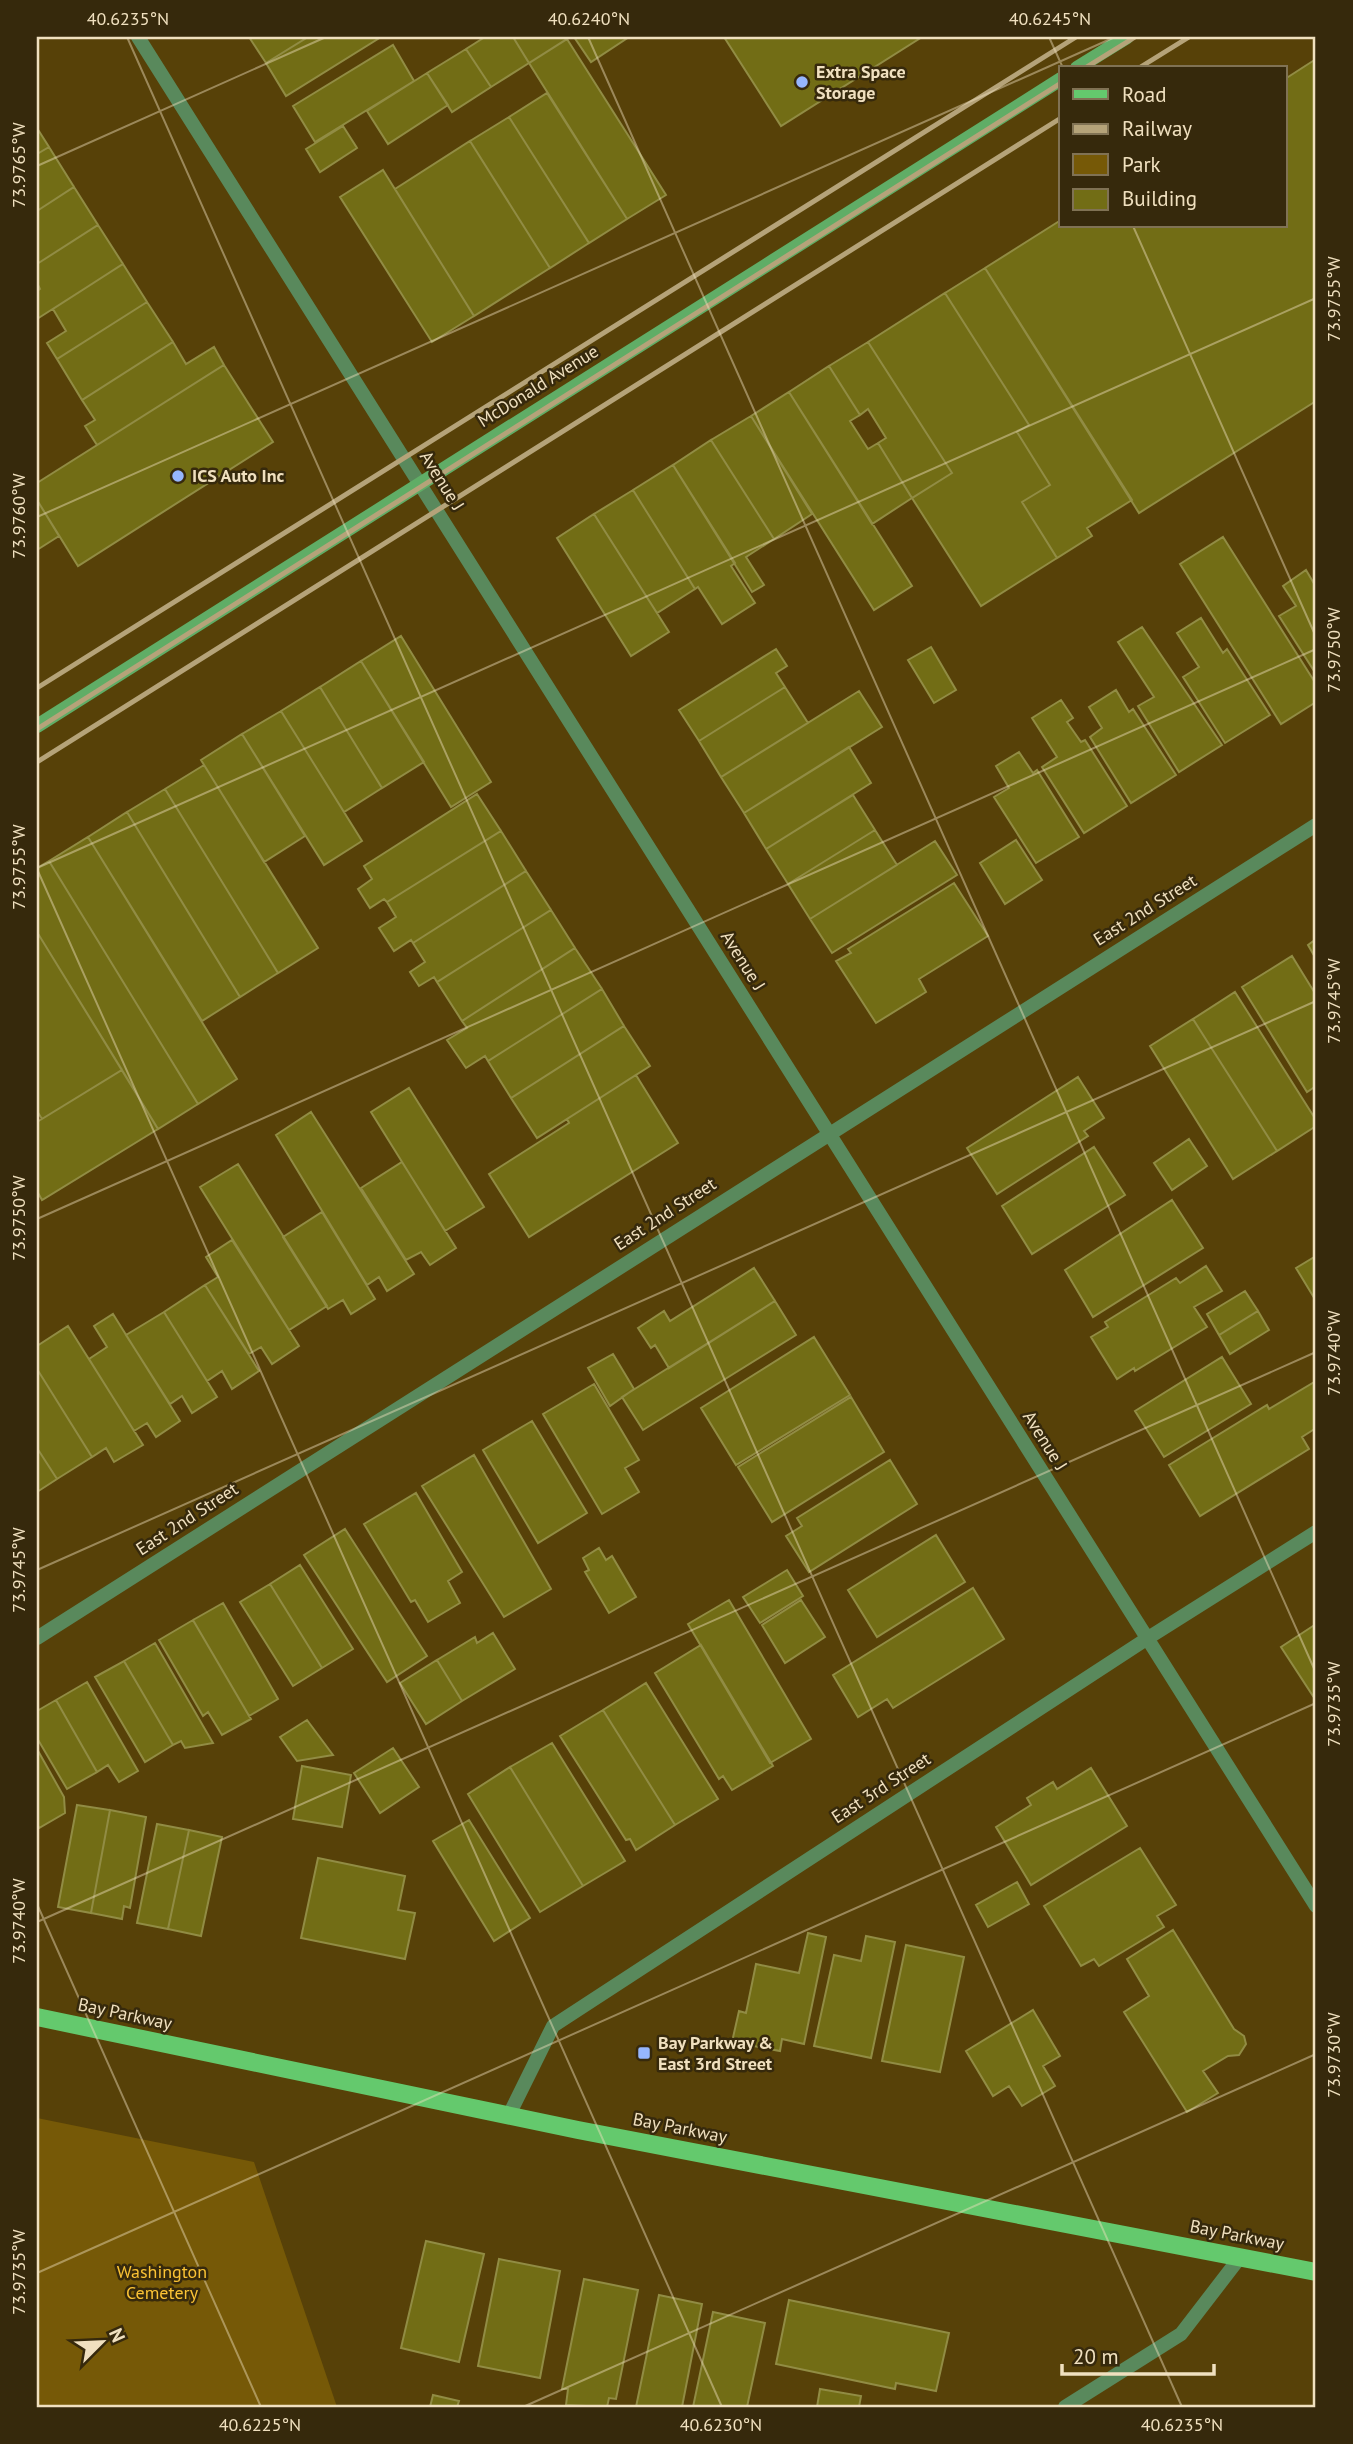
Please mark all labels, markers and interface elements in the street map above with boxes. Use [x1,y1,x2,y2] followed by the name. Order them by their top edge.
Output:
[87,7,169,30] text: 40.6235°N
[548,7,630,30] text: 40.6240°N
[1009,7,1091,30] text: 40.6245°N
[816,60,906,104] place label: Extra Space Storage
[1059,66,1286,228] legend
[794,74,810,90] marker: Extra Space Storage
[1122,81,1166,108] text: Road
[1122,115,1192,142] text: Railway
[7,122,30,208] text: 73.9765°W
[1122,151,1161,178] text: Park
[1122,185,1197,212] text: Building
[1322,256,1345,342] text: 73.9755°W
[473,339,602,432] street label: McDonald Avenue
[415,447,470,515] street label: Avenue J
[192,464,284,487] place label: ICS Auto Inc
[170,468,186,484] marker: ICS Auto Inc
[7,473,30,559] text: 73.9760°W
[1322,607,1345,693] text: 73.9750°W
[7,824,30,910] text: 73.9755°W
[1089,869,1201,950] street label: East 2nd Street
[716,927,771,995] street label: Avenue J
[1322,958,1345,1044] text: 73.9745°W
[609,1172,720,1255] street label: East 2nd Street
[7,1175,30,1261] text: 73.9750°W
[1322,1310,1345,1396] text: 73.9740°W
[1018,1407,1073,1475] street label: Avenue J
[131,1477,242,1560] street label: East 2nd Street
[7,1527,30,1613] text: 73.9745°W
[1322,1661,1345,1747] text: 73.9735°W
[827,1747,935,1828] street label: East 3rd Street
[7,1878,30,1964] text: 73.9740°W
[76,1992,175,2035] street label: Bay Parkway
[1322,2012,1345,2098] text: 73.9730°W
[658,2031,773,2075] place label: Bay Parkway & East 3rd Street
[636,2045,652,2061] marker: Bay Parkway & East 3rd Street
[631,2107,730,2148] street label: Bay Parkway
[1188,2214,1287,2255] street label: Bay Parkway
[7,2229,30,2315] text: 73.9735°W
[117,2260,207,2304] park label: Washington Cemetery
[66,2308,136,2378] north arrow
[104,2325,131,2346] text: N
[1062,2332,1215,2376] scale bar
[1073,2343,1119,2370] text: 20 m
[219,2413,301,2436] text: 40.6225°N
[680,2413,762,2436] text: 40.6230°N
[1141,2413,1223,2436] text: 40.6235°N

